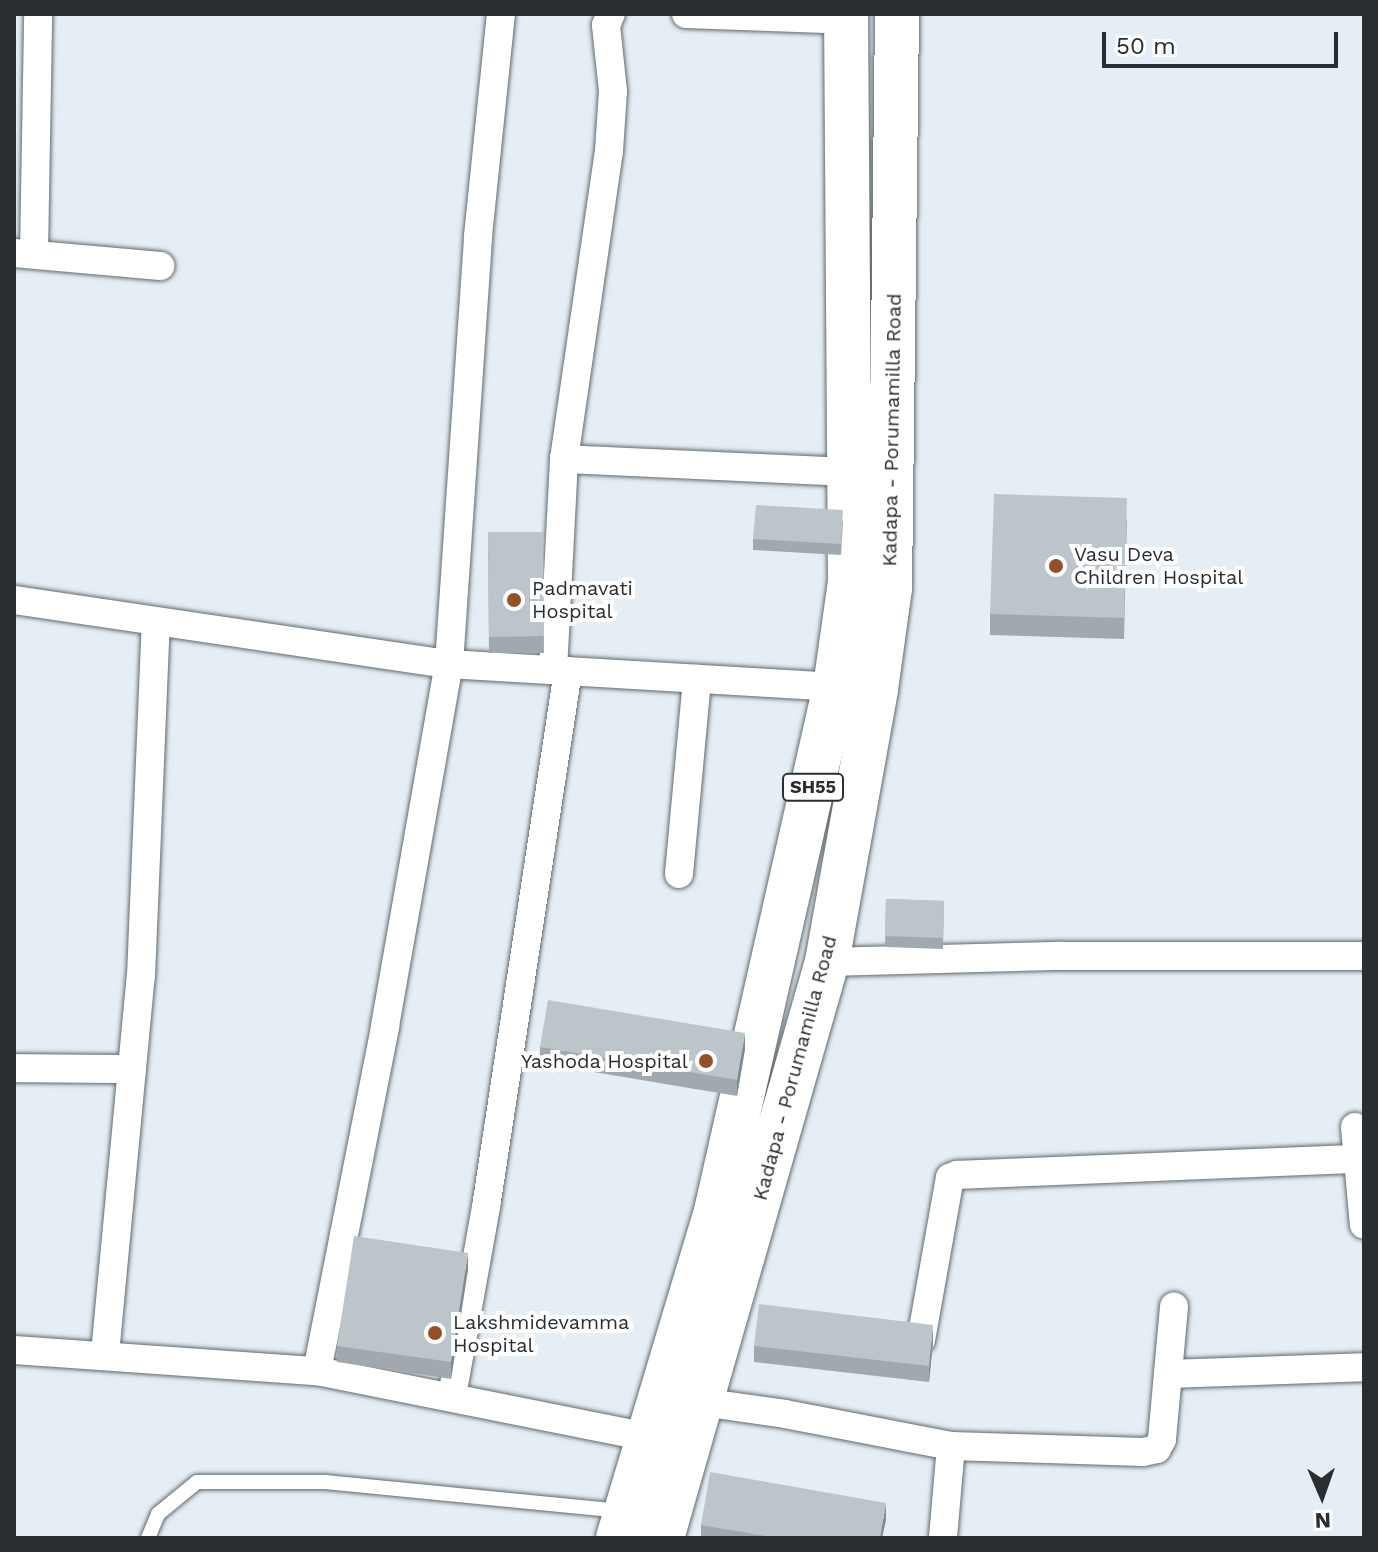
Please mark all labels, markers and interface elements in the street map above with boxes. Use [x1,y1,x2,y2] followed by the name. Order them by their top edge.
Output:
[1106,16,1342,66] scale bar
[1116,32,1176,60] text: 50 m
[878,293,906,567] street label: Kadapa - Porumamilla Road
[1074,542,1243,589] place label: Vasu Deva Children Hospital
[1045,555,1067,577] marker: Vasu Deva Children Hospital
[532,576,633,623] place label: Padmavati Hospital
[503,589,525,611] marker: Padmavati Hospital
[781,773,845,801] road number: SH55
[748,932,842,1204] street label: Kadapa - Porumamilla Road
[521,1049,688,1073] place label: Yashoda Hospital
[695,1050,717,1072] marker: Yashoda Hospital
[453,1310,629,1357] place label: Lakshmidevamma Hospital
[424,1322,446,1344] marker: Lakshmidevamma Hospital
[1282,1456,1362,1536] north arrow
[1314,1508,1331,1533] text: N

